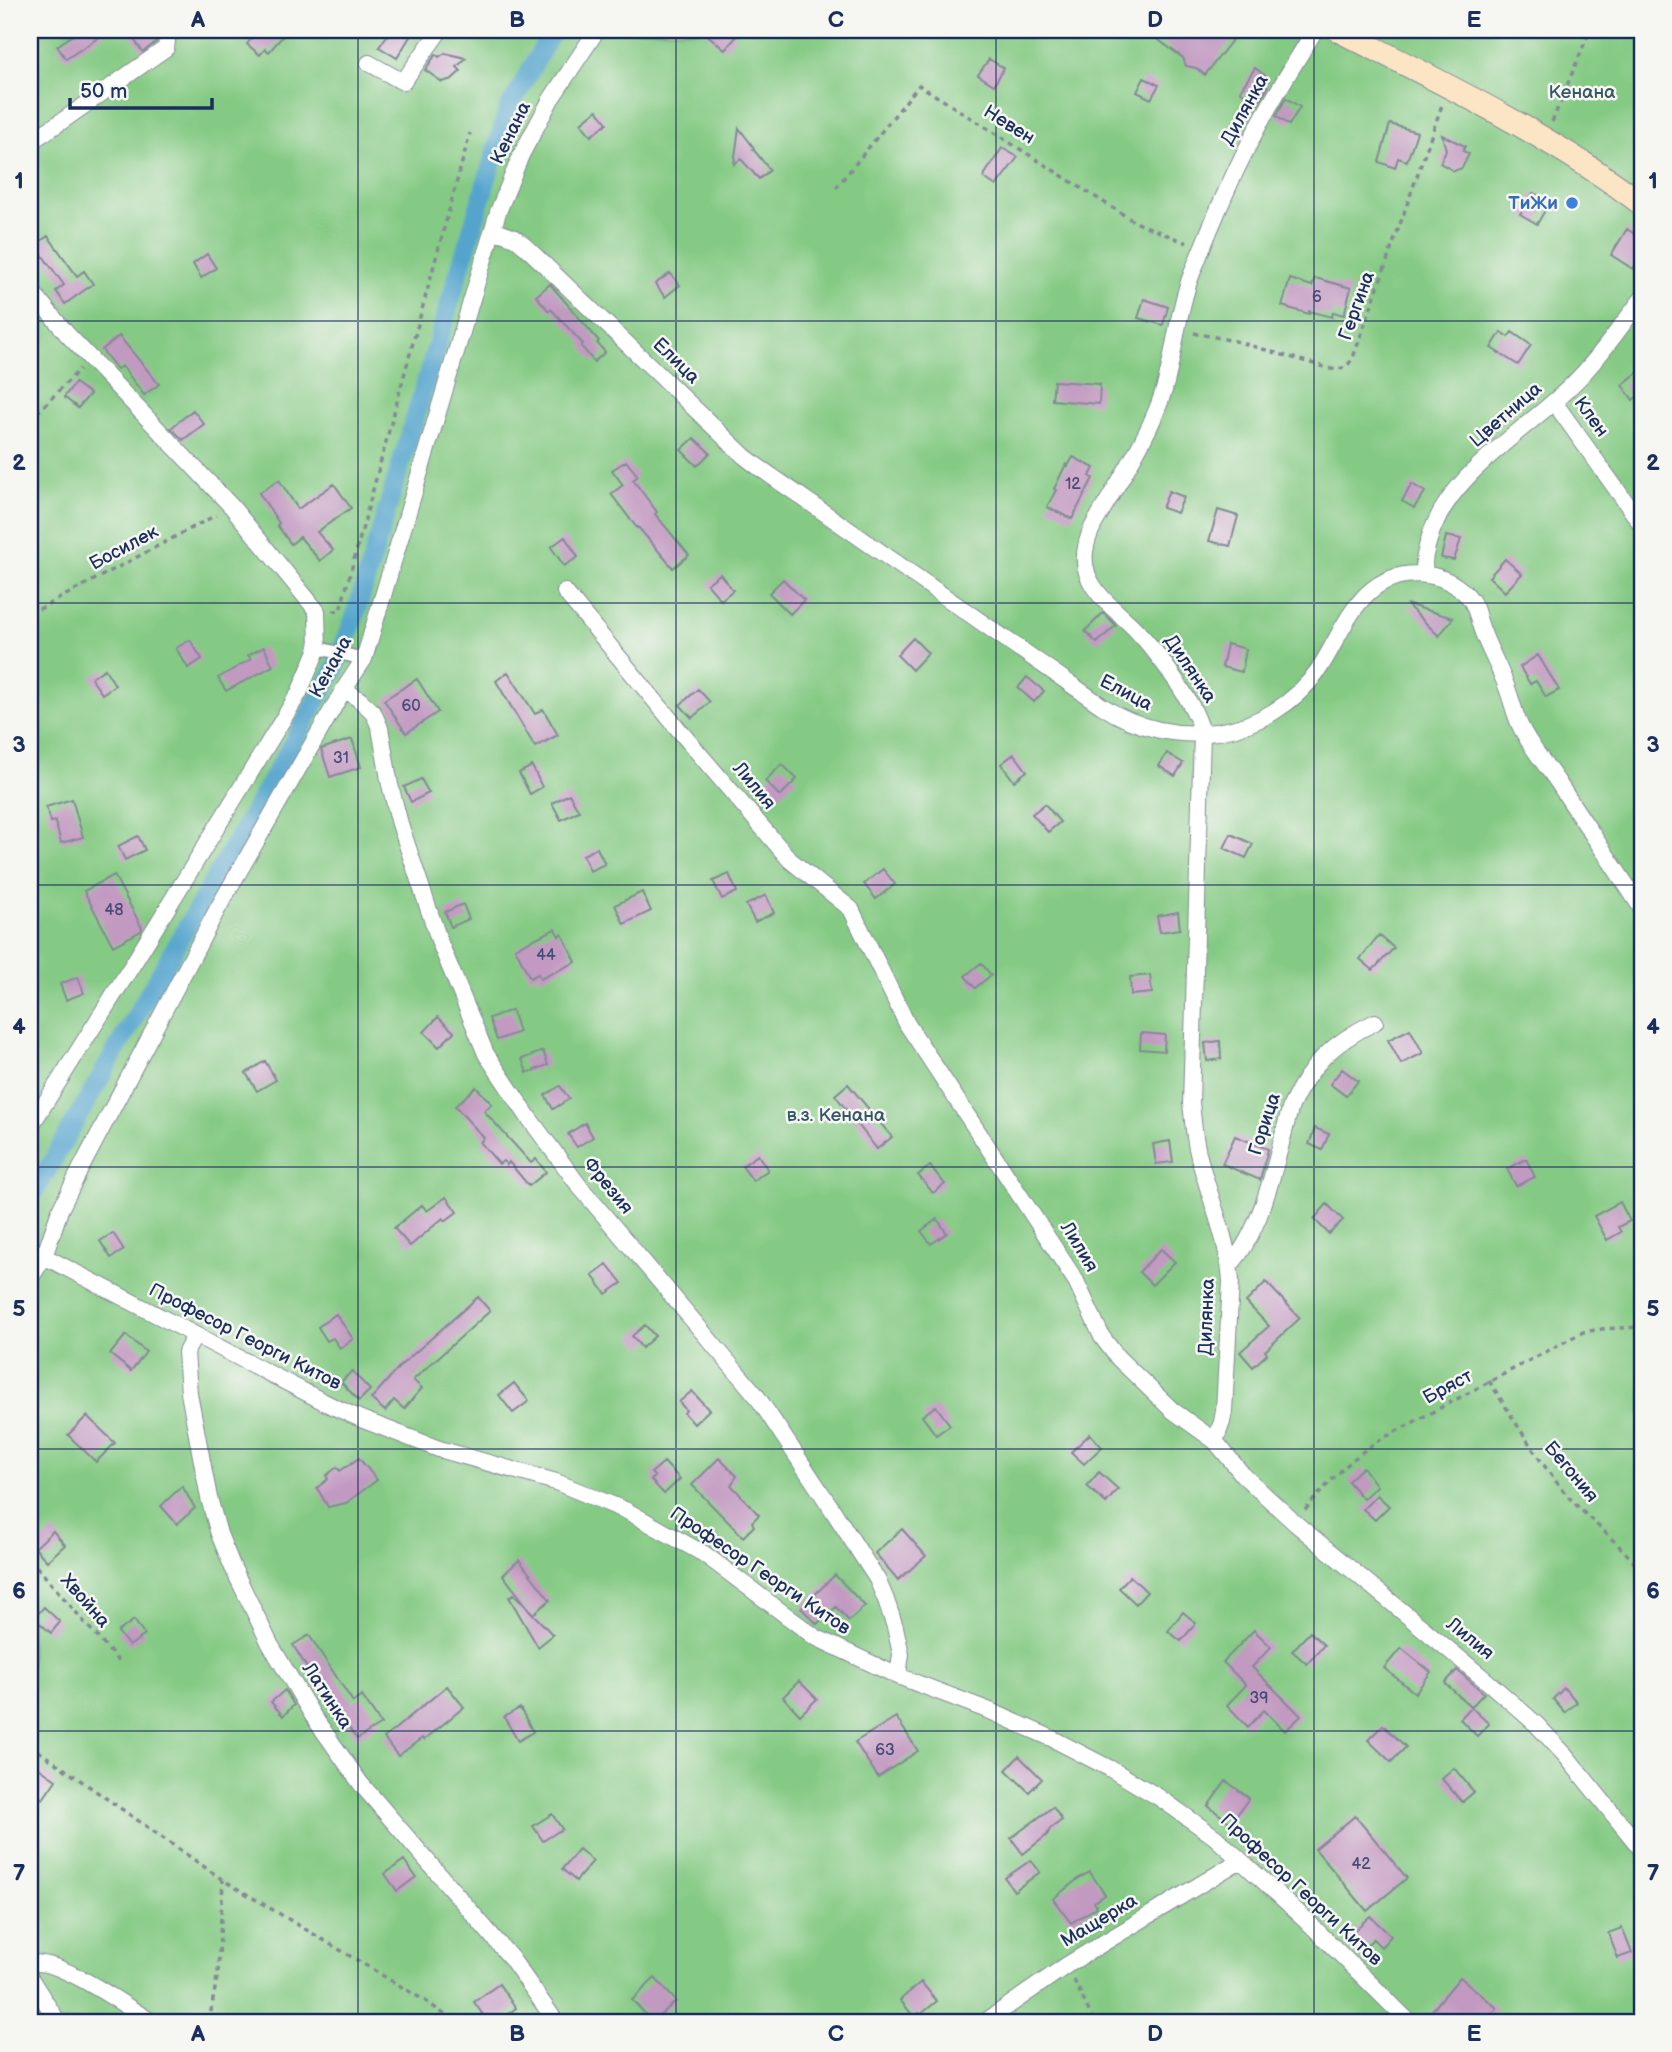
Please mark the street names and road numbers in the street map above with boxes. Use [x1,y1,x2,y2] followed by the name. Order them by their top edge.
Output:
[1216,71,1274,149] street label: Дилянка
[486,98,536,168] street label: Кенана
[979,100,1039,150] street label: Невен
[1334,268,1380,344] street label: Гергина
[648,333,704,389] street label: Елица
[1465,378,1547,452] street label: Цветница
[1569,392,1613,442] street label: Клен
[86,520,162,576] street label: Босилек
[1159,631,1221,707] street label: Дилянка
[305,632,357,702] street label: Кенана
[1096,670,1156,716] street label: Елица
[727,757,780,814] street label: Лилия
[1244,1090,1286,1158] street label: Горица
[578,1153,638,1219] street label: Фрезия
[1055,1217,1103,1276] street label: Лилия
[1194,1278,1220,1356] street label: Дилянка
[145,1279,345,1396] street label: Професор Георги Китов
[1419,1364,1477,1409] street label: Бряст
[1539,1437,1603,1507] street label: Бегония
[665,1502,855,1640] street label: Професор Георги Китов
[55,1569,115,1633] street label: Хвойна
[1441,1612,1498,1665] street label: Лилия
[297,1658,357,1734] street label: Латинка
[1215,1809,1387,1971] street label: Професор Георги Китов
[1057,1889,1141,1953] street label: Мащерка

